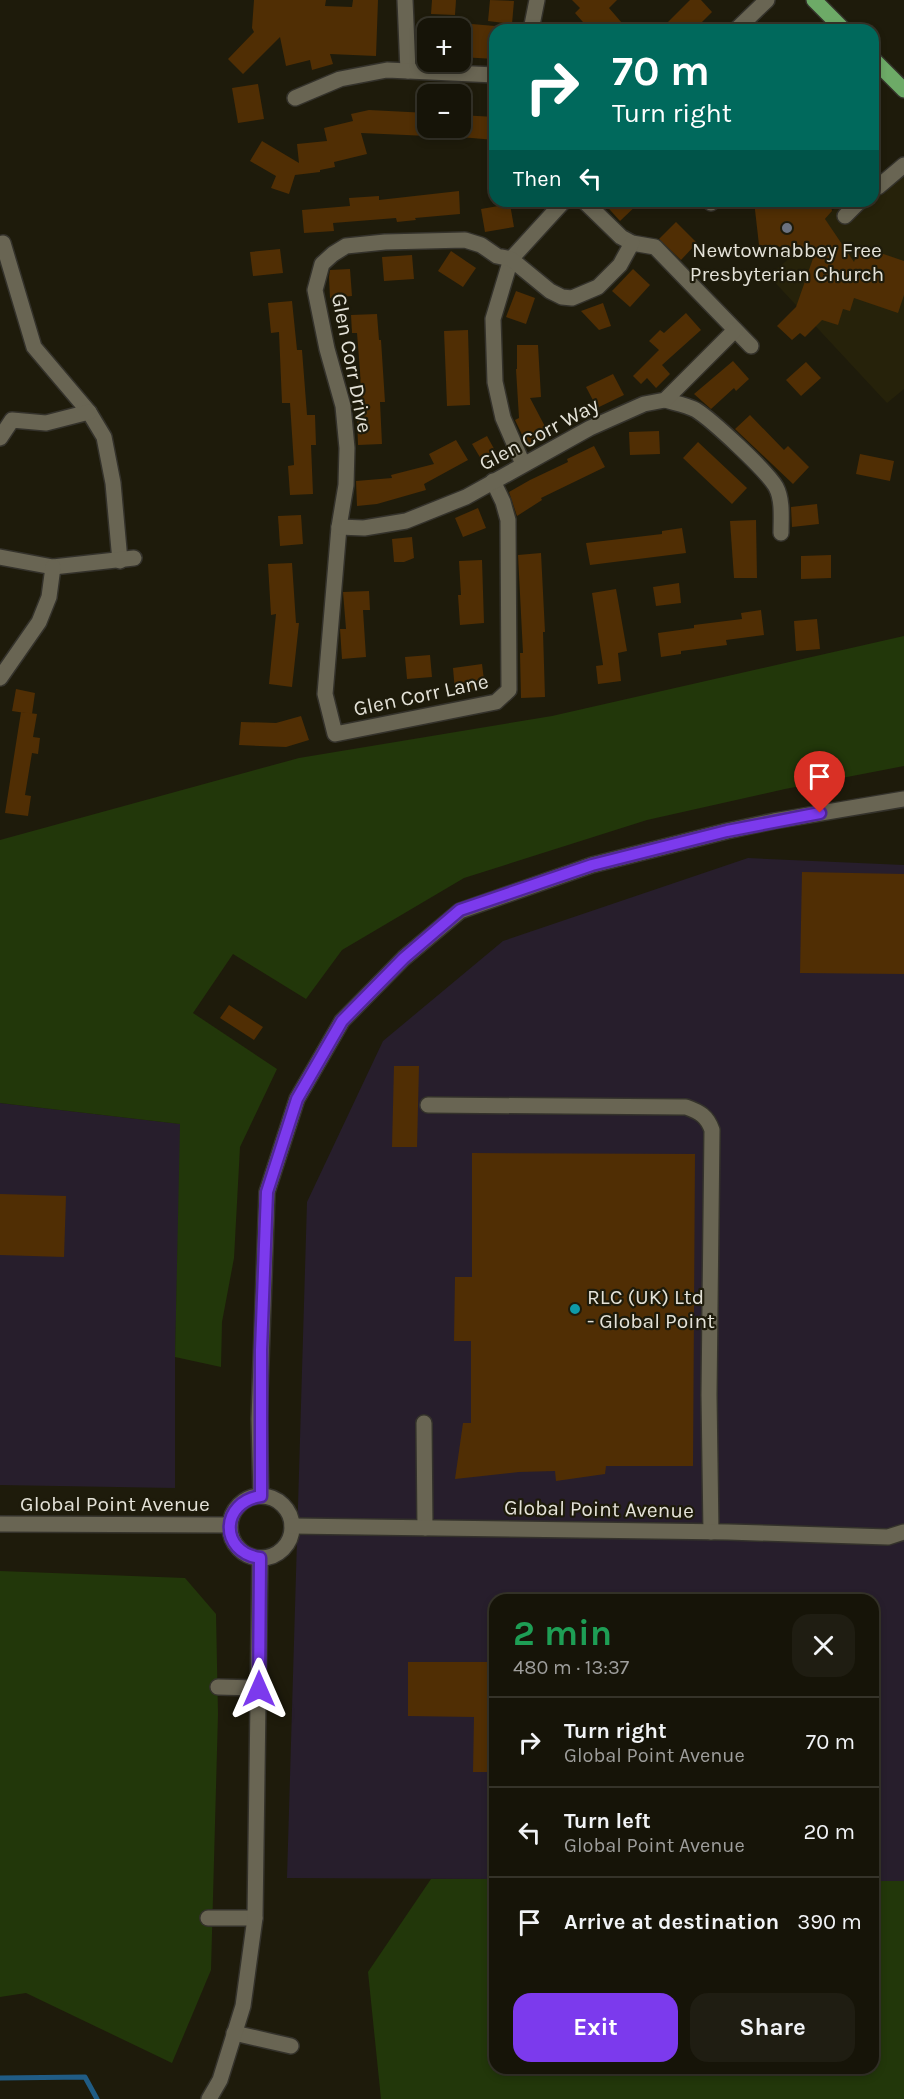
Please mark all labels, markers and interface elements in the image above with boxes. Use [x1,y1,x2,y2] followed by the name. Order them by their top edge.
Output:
[417,18,471,138] map controls
[417,18,471,72] button: +
[612,46,710,96] text: 70 m
[513,48,591,126] icon: right
[417,84,471,138] button: −
[612,97,732,129] text: Turn right
[574,162,607,195] icon: left
[513,166,562,192] text: Then
[780,221,794,235] marker: Newtownabbey Free Presbyterian Church
[690,238,884,286] place label: Newtownabbey Free Presbyterian Church
[327,291,377,435] street label: Glen Corr Drive
[475,392,603,476] street label: Glen Corr Way
[351,669,491,721] street label: Glen Corr Lane
[794,751,845,813] pin
[803,760,836,793] icon: arrive
[587,1285,715,1333] place label: RLC (UK) Ltd - Global Point
[568,1302,582,1316] marker: RLC (UK) Ltd - Global Point
[20,1492,210,1516] street label: Global Point Avenue
[504,1495,694,1523] street label: Global Point Avenue
[513,1612,612,1654] text: 2 min
[792,1614,855,1677] button: close
[513,1656,629,1679] text: 480 m · 13:37
[227,1657,291,1721] position arrow
[564,1718,667,1744] text: Turn right
[513,1726,546,1759] icon: right
[806,1729,855,1755] text: 70 m
[564,1744,745,1767] text: Global Point Avenue
[564,1808,651,1834] text: Turn left
[513,1816,546,1849] icon: left
[803,1819,855,1845] text: 20 m
[564,1834,745,1857] text: Global Point Avenue
[513,1906,546,1939] icon: arrive
[564,1909,779,1935] text: Arrive at destination
[797,1909,862,1935] text: 390 m
[513,1993,678,2062] button: Exit
[690,1993,855,2062] button: Share

